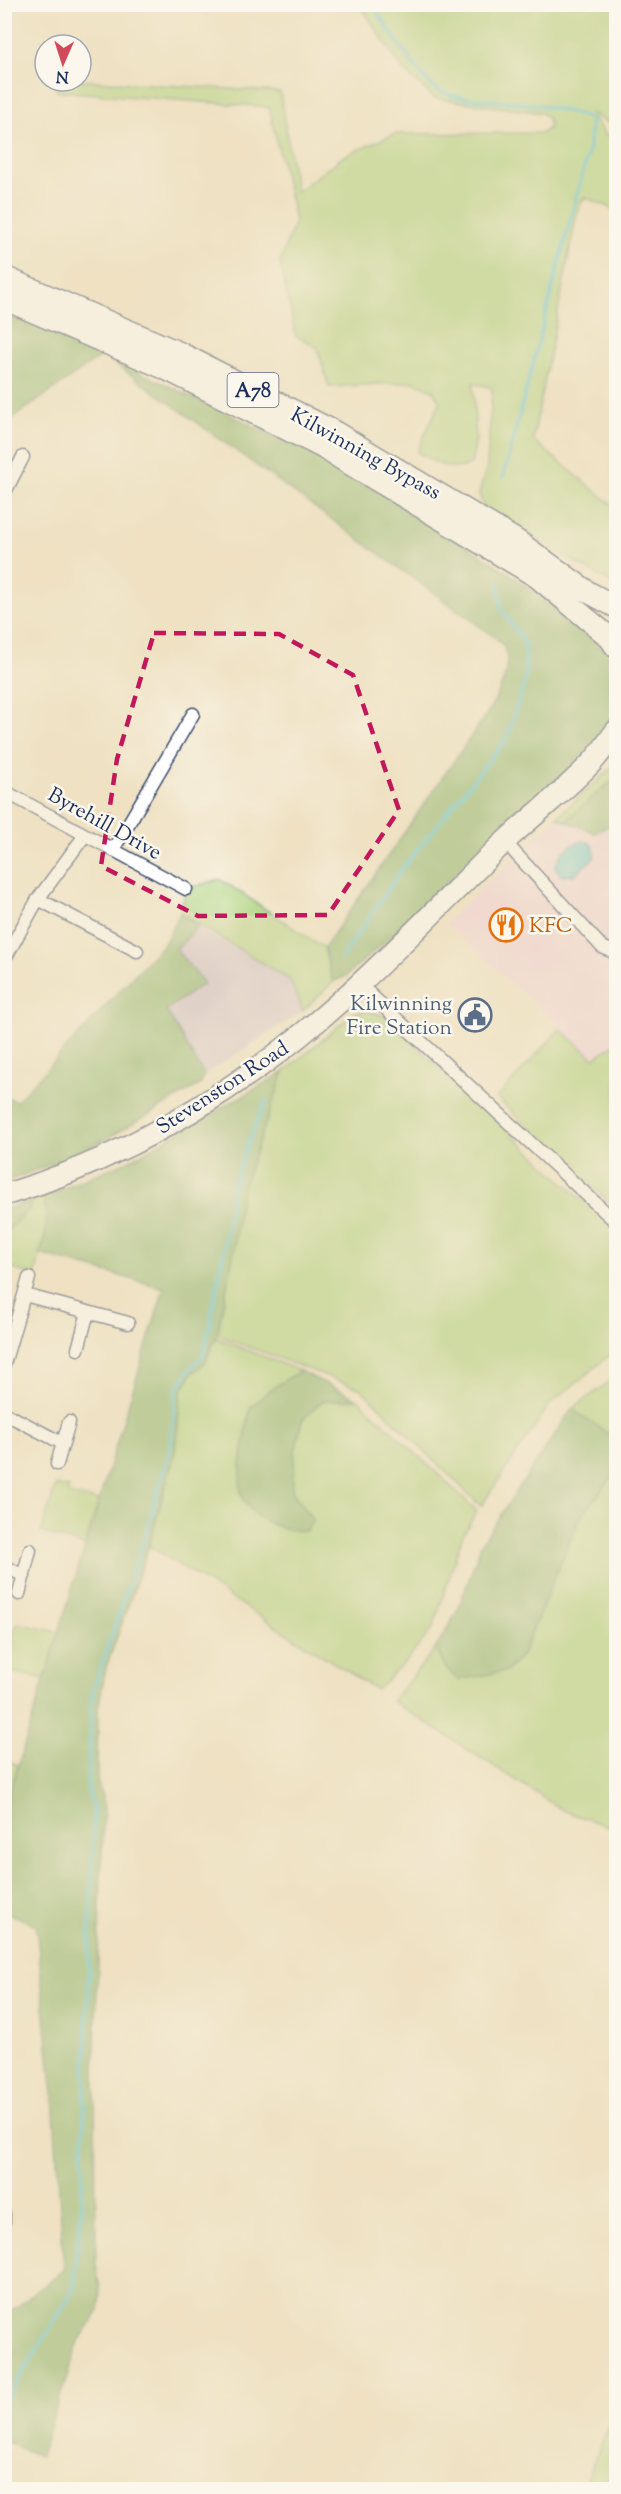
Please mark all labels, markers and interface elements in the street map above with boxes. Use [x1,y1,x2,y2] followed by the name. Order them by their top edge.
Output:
[33,33,93,93] north arrow
[55,64,69,87] text: N
[228,373,278,407] road number: A78
[284,401,446,509] street label: Kilwinning Bypass
[42,781,167,868] street label: Byrehill Drive
[488,907,524,943] restaurant icon: KFC
[529,912,573,942] place label: KFC
[347,990,452,1044] place label: Kilwinning Fire Station
[457,997,493,1033] public building icon: Kilwinning Fire Station
[151,1034,295,1143] street label: Stevenston Road

